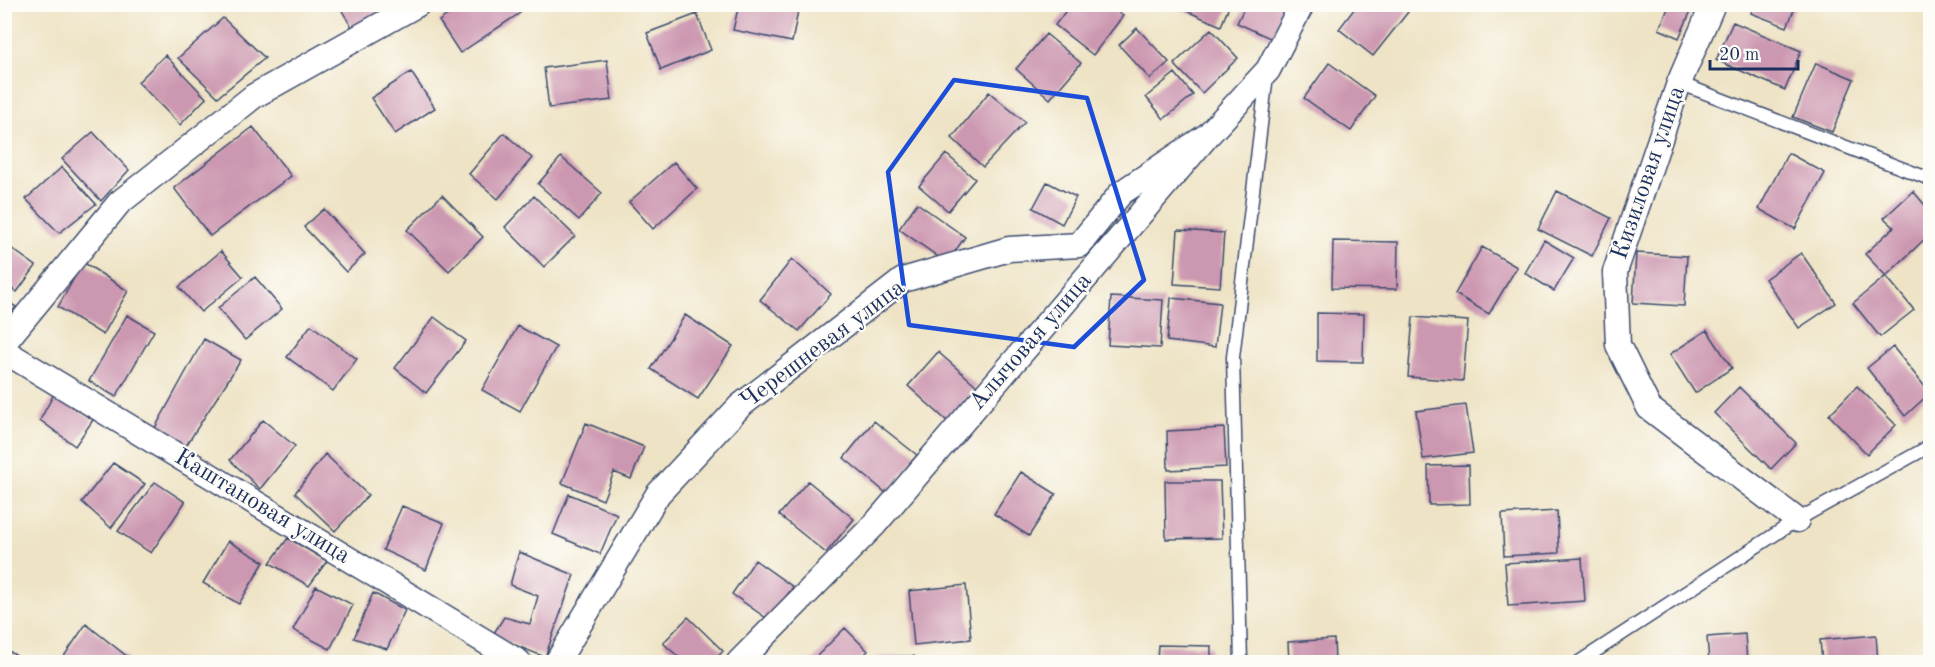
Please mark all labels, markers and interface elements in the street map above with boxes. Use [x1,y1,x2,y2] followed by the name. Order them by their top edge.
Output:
[1710,33,1798,71] scale bar
[1719,46,1759,64] text: 20 m
[1608,83,1690,263] street label: Кизиловая улица
[965,269,1097,415] street label: Алычовая улица
[737,276,910,414] street label: Черешневая улица
[170,445,354,569] street label: Каштановая улица

